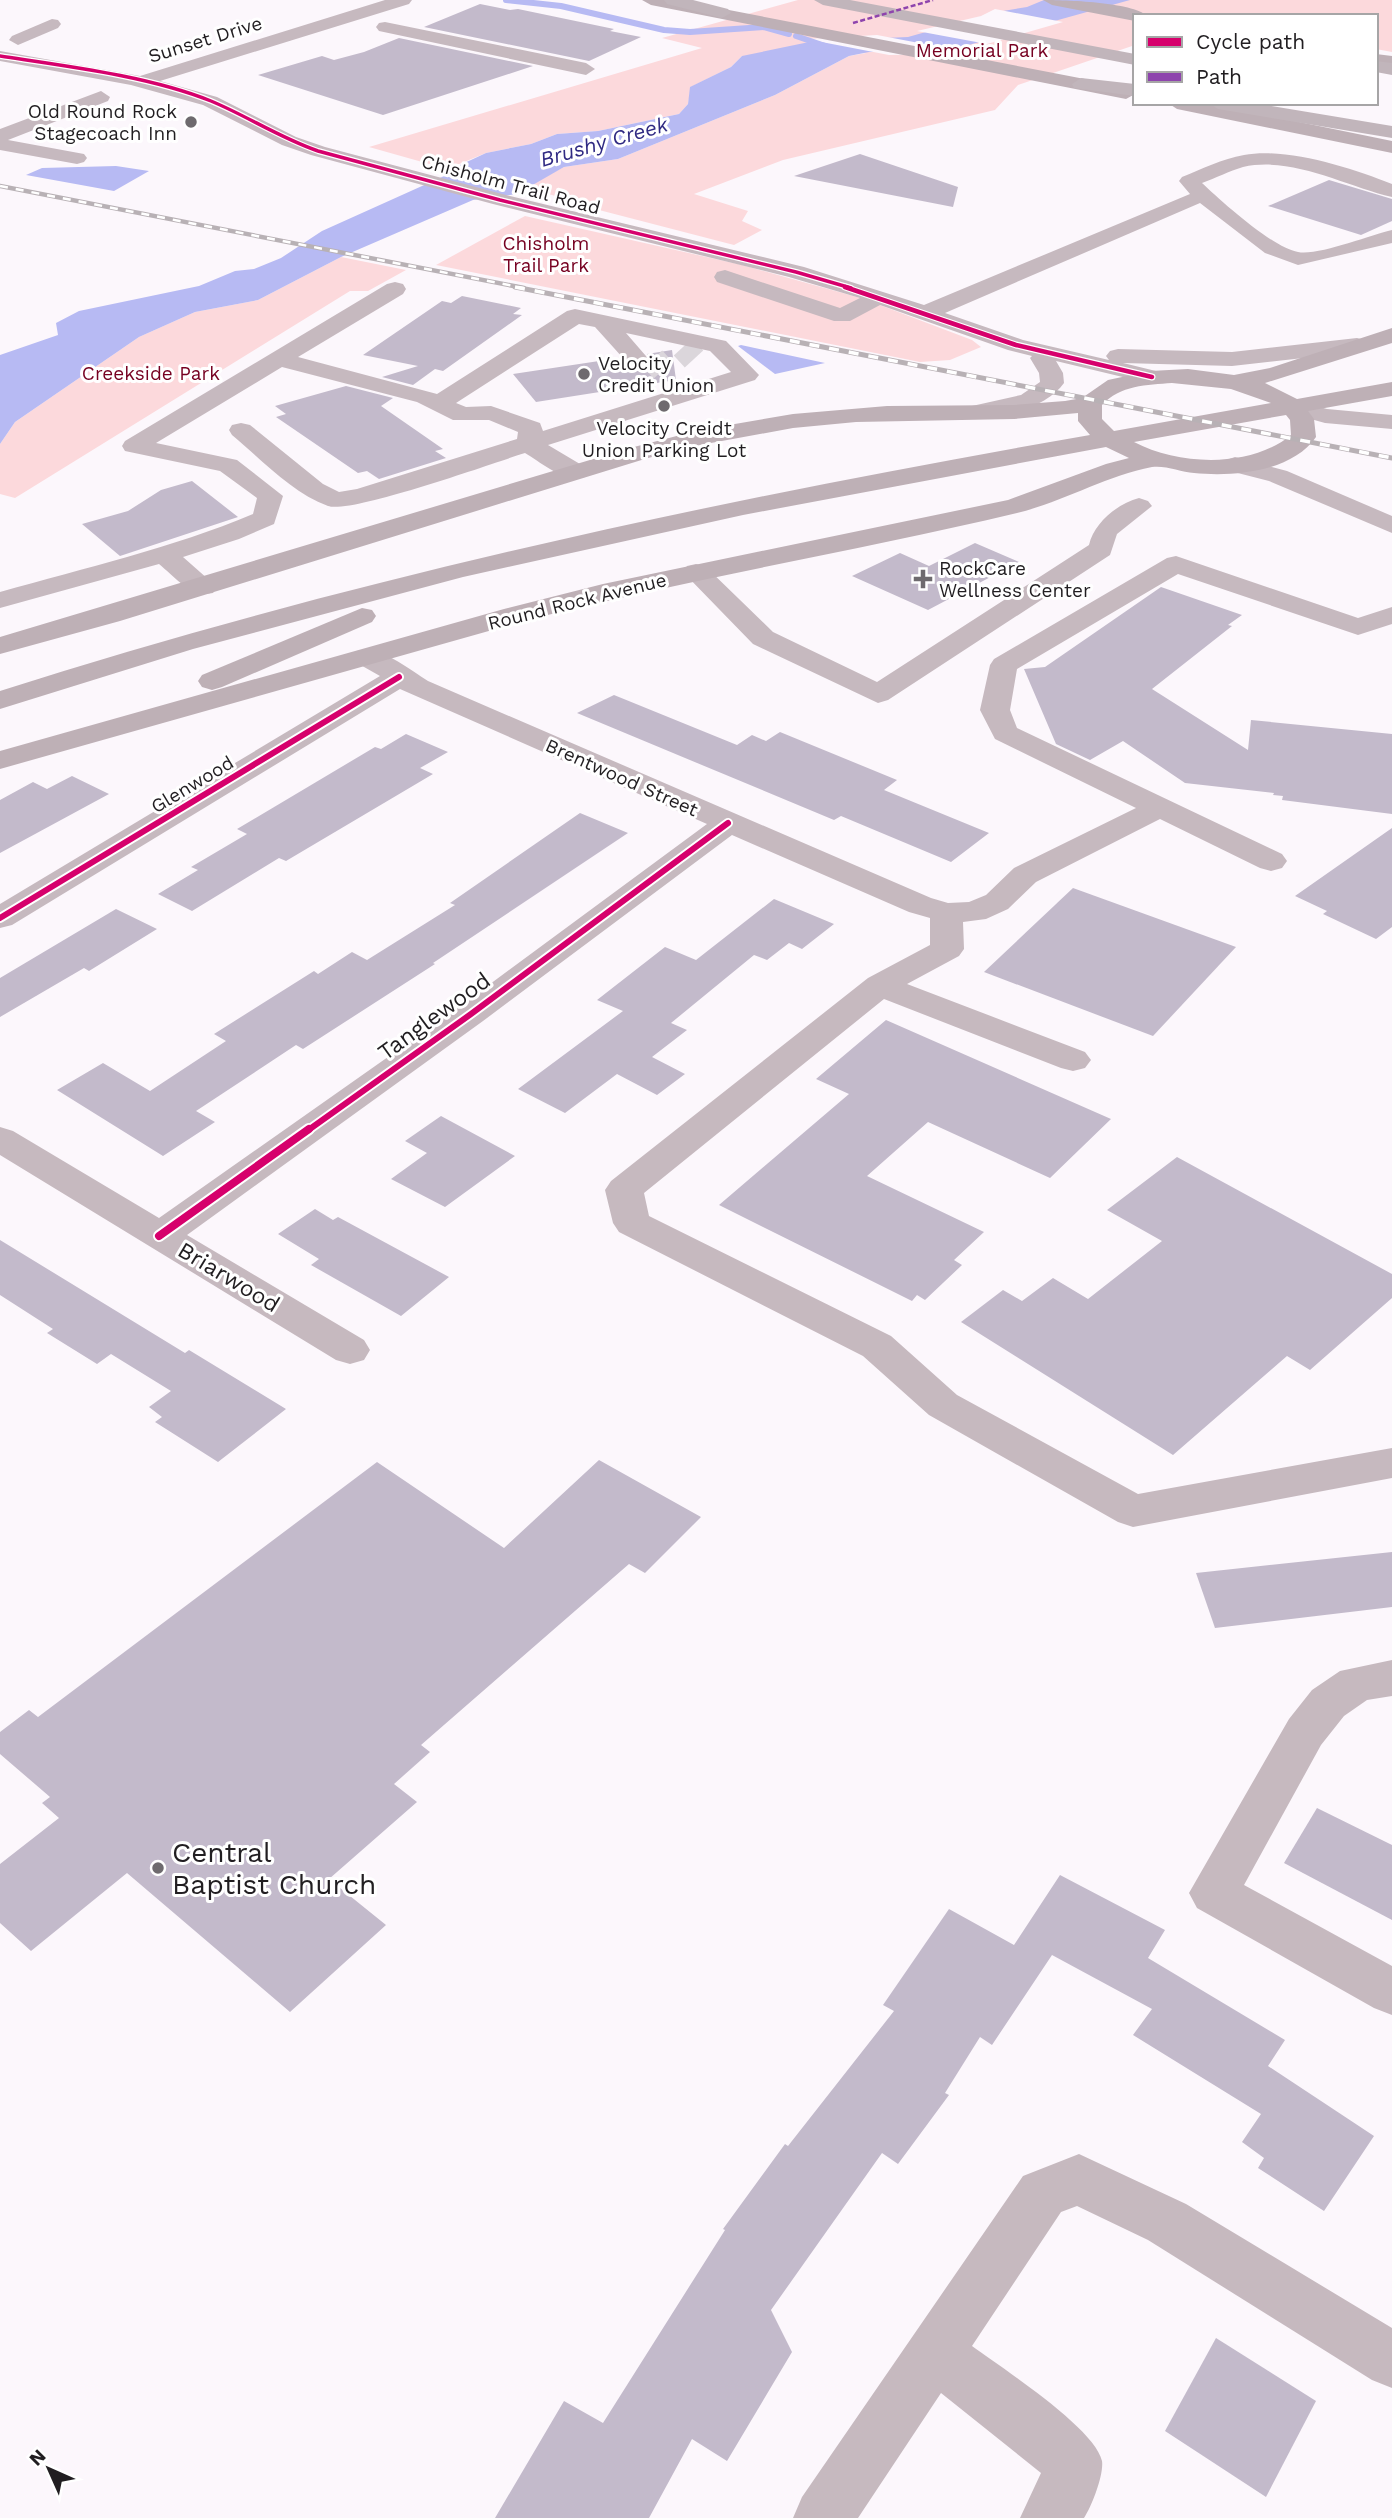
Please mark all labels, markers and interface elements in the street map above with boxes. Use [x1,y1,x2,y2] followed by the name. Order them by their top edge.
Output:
[145,11,265,68] street label: Sunset Drive
[1133,14,1378,105] legend
[1196,29,1305,54] text: Cycle path
[916,39,1049,62] park label: Memorial Park
[1196,64,1242,89] text: Path
[28,100,177,145] place label: Old Round Rock Stagecoach Inn
[537,111,671,172] water label: Brushy Creek
[183,114,199,130] marker: Old Round Rock Stagecoach Inn
[419,150,603,219] street label: Chisholm Trail Road
[503,232,589,277] park label: Chisholm Trail Park
[598,352,714,397] place label: Velocity Credit Union
[82,362,220,385] park label: Creekside Park
[576,366,592,382] marker: Velocity Credit Union
[656,398,672,414] marker: Velocity Creidt Union Parking Lot
[582,417,746,462] place label: Velocity Creidt Union Parking Lot
[939,557,1091,602] place label: RockCare Wellness Center
[485,568,669,635] street label: Round Rock Avenue
[913,569,933,589] marker: RockCare Wellness Center
[542,734,702,821] street label: Brentwood Street
[147,751,238,818] street label: Glenwood
[373,967,496,1066] street label: Tanglewood
[173,1237,284,1318] street label: Briarwood
[172,1836,376,1901] place label: Central Baptist Church
[150,1860,166,1876] marker: Central Baptist Church
[14,2434,84,2504] north arrow
[24,2444,50,2470] text: N

